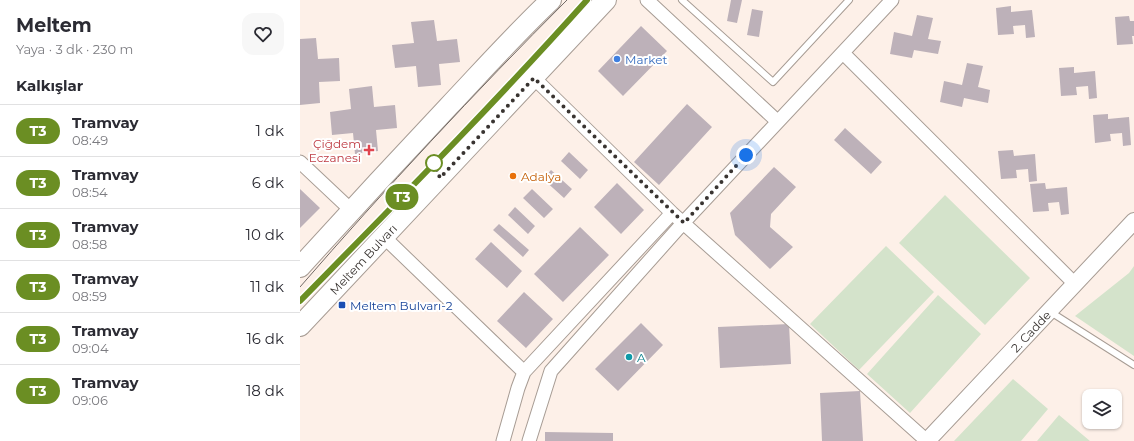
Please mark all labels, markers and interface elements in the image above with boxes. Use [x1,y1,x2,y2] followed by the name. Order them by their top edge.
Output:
[242,13,284,55] button: heart
[16,14,92,37] text: Meltem
[16,41,133,57] text: Yaya · 3 dk · 230 m
[625,52,667,67] place label: Market
[612,54,622,64] marker: Market
[16,76,83,95] text: Kalkışlar
[72,113,139,132] text: Tramvay
[256,121,284,140] text: 1 dk
[29,122,47,140] text: T3
[72,132,108,148] text: 08:49
[309,136,361,165] place label: Çiğdem Eczanesi
[364,145,374,155] marker: Çiğdem Eczanesi
[736,145,756,165] your location
[425,154,443,172] unlabelled marker
[72,165,139,184] text: Tramvay
[521,169,561,184] place label: Adalya
[508,171,518,181] marker: Adalya
[252,173,284,192] text: 6 dk
[29,174,47,192] text: T3
[72,184,108,200] text: 08:54
[384,184,420,210] line badge: T3
[393,188,411,206] text: T3
[72,217,139,236] text: Tramvay
[326,220,400,297] street label: Meltem Bulvarı
[246,225,284,244] text: 10 dk
[29,226,47,244] text: T3
[72,236,107,252] text: 08:58
[72,269,139,288] text: Tramvay
[250,277,284,296] text: 11 dk
[29,278,47,296] text: T3
[72,288,107,304] text: 08:59
[350,298,453,313] place label: Meltem Bulvarı-2
[337,300,347,310] marker: Meltem Bulvarı-2
[1007,307,1054,355] street label: 2. Cadde
[72,321,139,340] text: Tramvay
[246,329,284,348] text: 16 dk
[29,330,47,348] text: T3
[72,340,108,356] text: 09:04
[637,350,646,365] place label: A
[624,352,634,362] marker: A
[72,373,139,392] text: Tramvay
[246,381,284,400] text: 18 dk
[29,382,47,400] text: T3
[1082,389,1122,429] map controls
[1082,389,1122,429] button: layers
[72,392,108,408] text: 09:06

